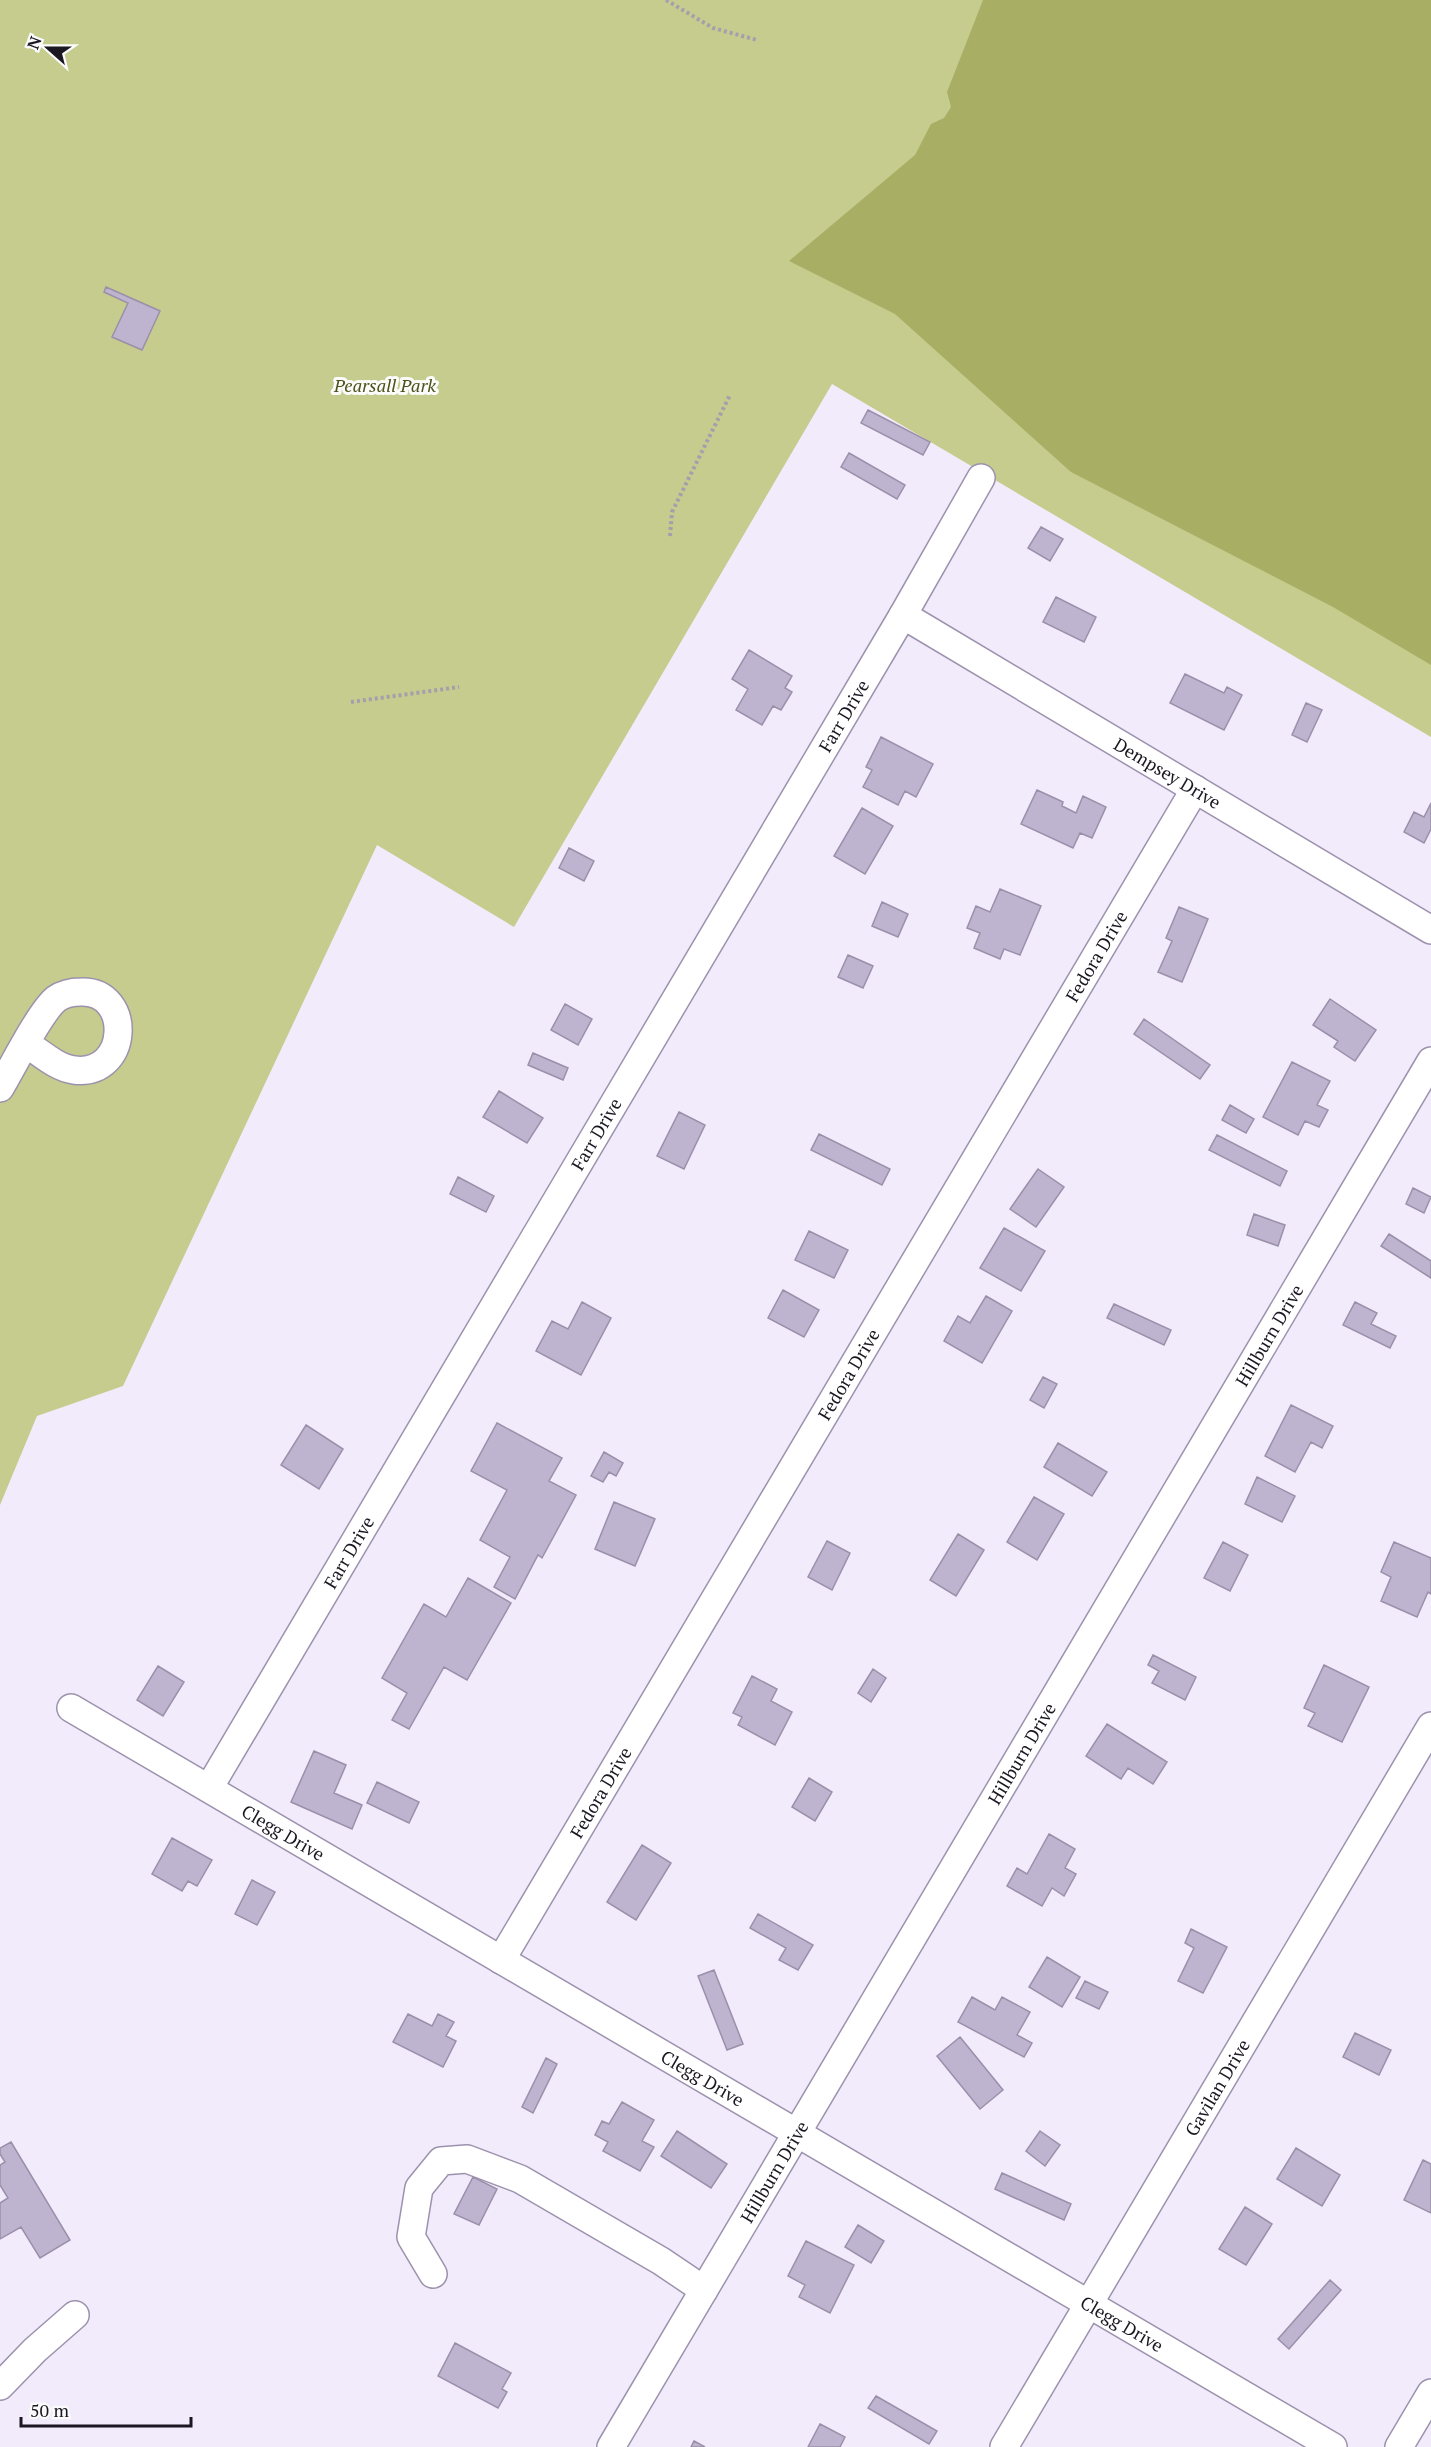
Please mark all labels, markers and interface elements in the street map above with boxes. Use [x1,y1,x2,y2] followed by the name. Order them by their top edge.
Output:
[18,18,78,78] north arrow
[22,33,46,52] text: N
[333,373,436,397] park label: Pearsall Park
[813,675,874,756] street label: Farr Drive
[1110,732,1225,814] street label: Dempsey Drive
[1060,906,1132,1006] street label: Fedora Drive
[565,1093,627,1174] street label: Farr Drive
[1229,1280,1308,1390] street label: Hillburn Drive
[812,1324,885,1424] street label: Fedora Drive
[318,1512,379,1593] street label: Farr Drive
[982,1698,1061,1809] street label: Hillburn Drive
[564,1742,637,1842] street label: Fedora Drive
[237,1799,329,1866] street label: Clegg Drive
[1179,2035,1255,2140] street label: Gavilan Drive
[657,2044,749,2112] street label: Clegg Drive
[734,2116,813,2227] street label: Hillburn Drive
[1076,2290,1168,2357] street label: Clegg Drive
[21,2390,190,2428] scale bar
[30,2398,70,2422] text: 50 m

